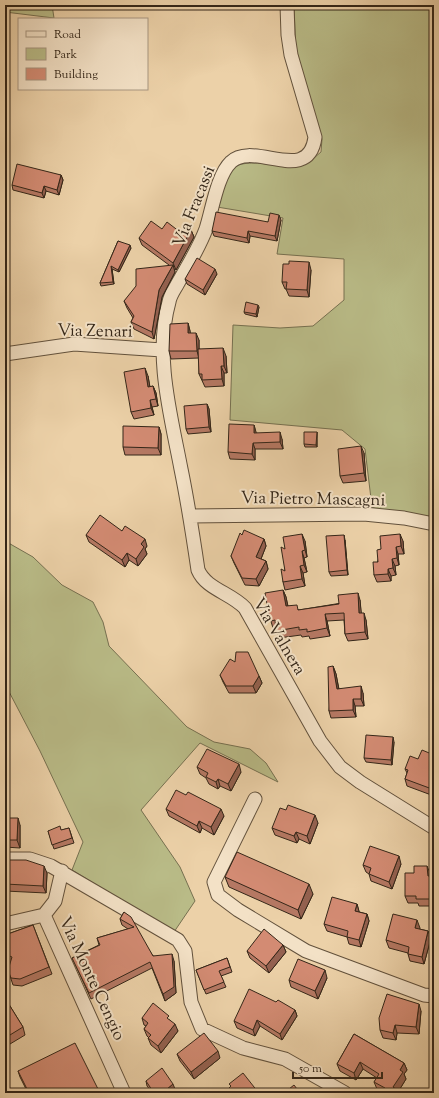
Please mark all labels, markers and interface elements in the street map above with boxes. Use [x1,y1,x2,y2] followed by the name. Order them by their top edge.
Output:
[18,18,148,90] legend
[54,26,81,44] text: Road
[54,46,77,64] text: Park
[54,66,98,84] text: Building
[168,162,222,251] street label: Via Fracassi
[57,319,133,345] street label: Via Zenari
[240,487,386,513] street label: Via Pietro Mascagni
[246,594,311,680] street label: Via Valnera
[52,913,130,1045] street label: Via Monte Cengio
[293,1054,382,1080] scale bar
[298,1060,322,1078] text: 50 m

